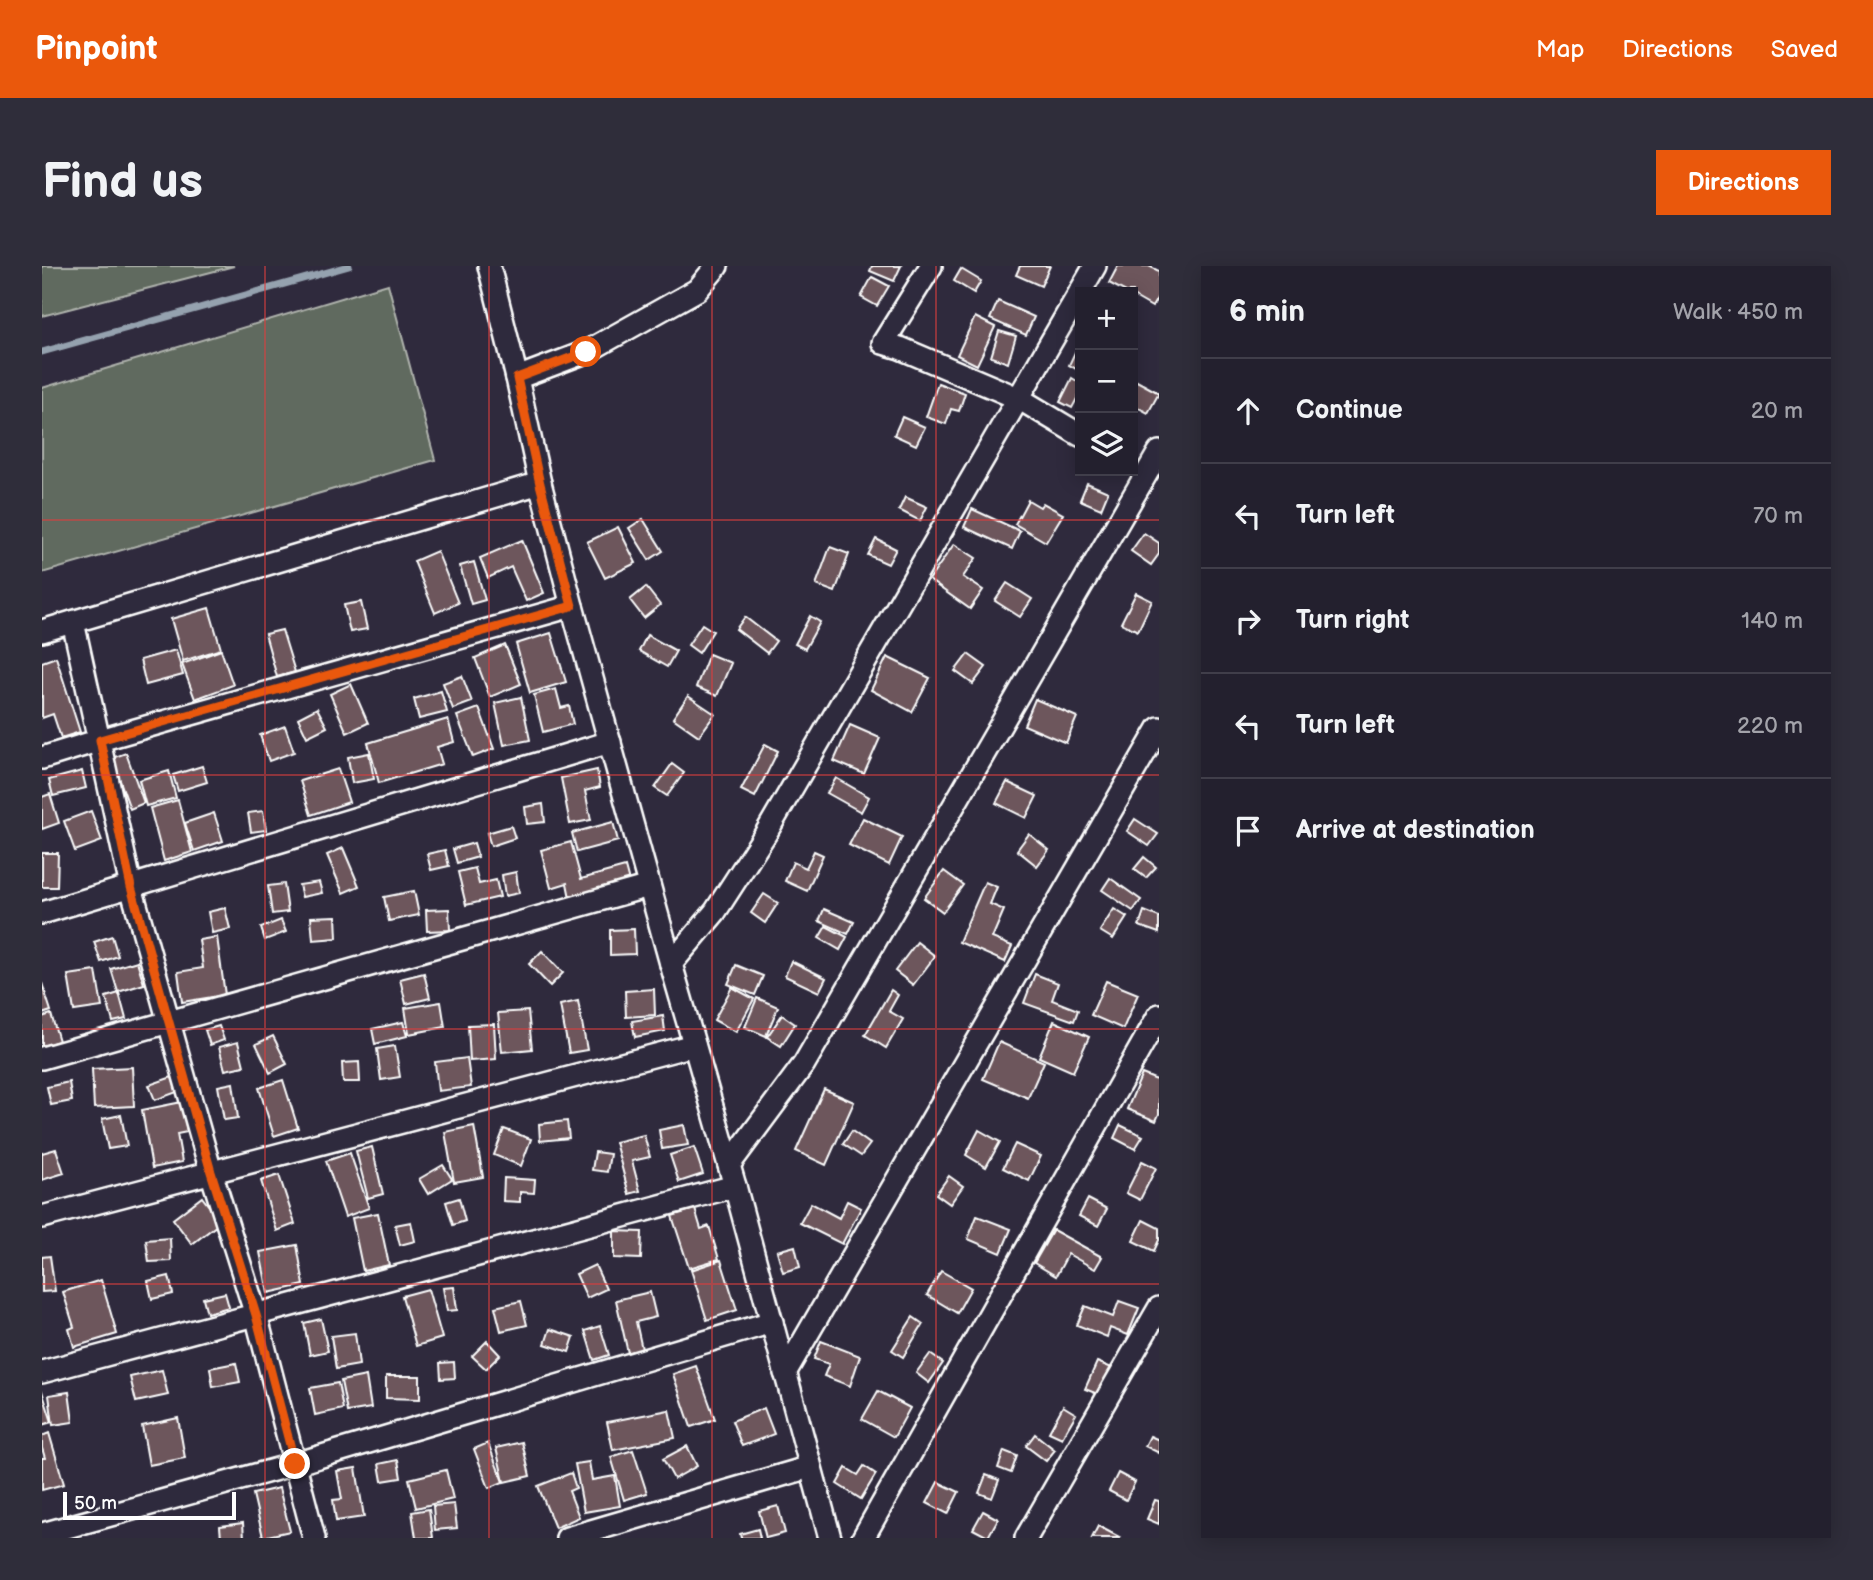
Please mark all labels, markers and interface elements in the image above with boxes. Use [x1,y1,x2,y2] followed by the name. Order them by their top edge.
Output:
[35,29,157,69] text: Pinpoint
[1536,35,1584,64] text: Map
[1622,35,1733,64] text: Directions
[1771,35,1838,64] text: Saved
[1656,150,1831,215] button: Directions
[42,153,203,212] text: Find us
[1075,287,1138,476] map controls
[1075,287,1138,350] button: +
[1229,294,1305,330] text: 6 min
[1673,298,1803,326] text: Walk · 450 m
[570,336,601,367] route start
[1075,350,1138,413] button: −
[1229,392,1267,430] icon: ahead
[1296,395,1403,426] text: Continue
[1751,397,1803,425] text: 20 m
[1075,413,1138,476] button: layers
[1229,497,1267,535] icon: left
[1296,500,1395,531] text: Turn left
[1753,502,1803,530] text: 70 m
[1229,602,1267,640] icon: right
[1296,605,1409,636] text: Turn right
[1741,607,1803,635] text: 140 m
[1229,707,1267,745] icon: left
[1296,710,1395,741] text: Turn left
[1737,712,1803,740] text: 220 m
[1229,812,1267,850] icon: arrive
[1296,815,1535,846] text: Arrive at destination
[279,1448,310,1479] route end
[63,1489,236,1521] scale bar
[74,1492,117,1515] text: 50 m

